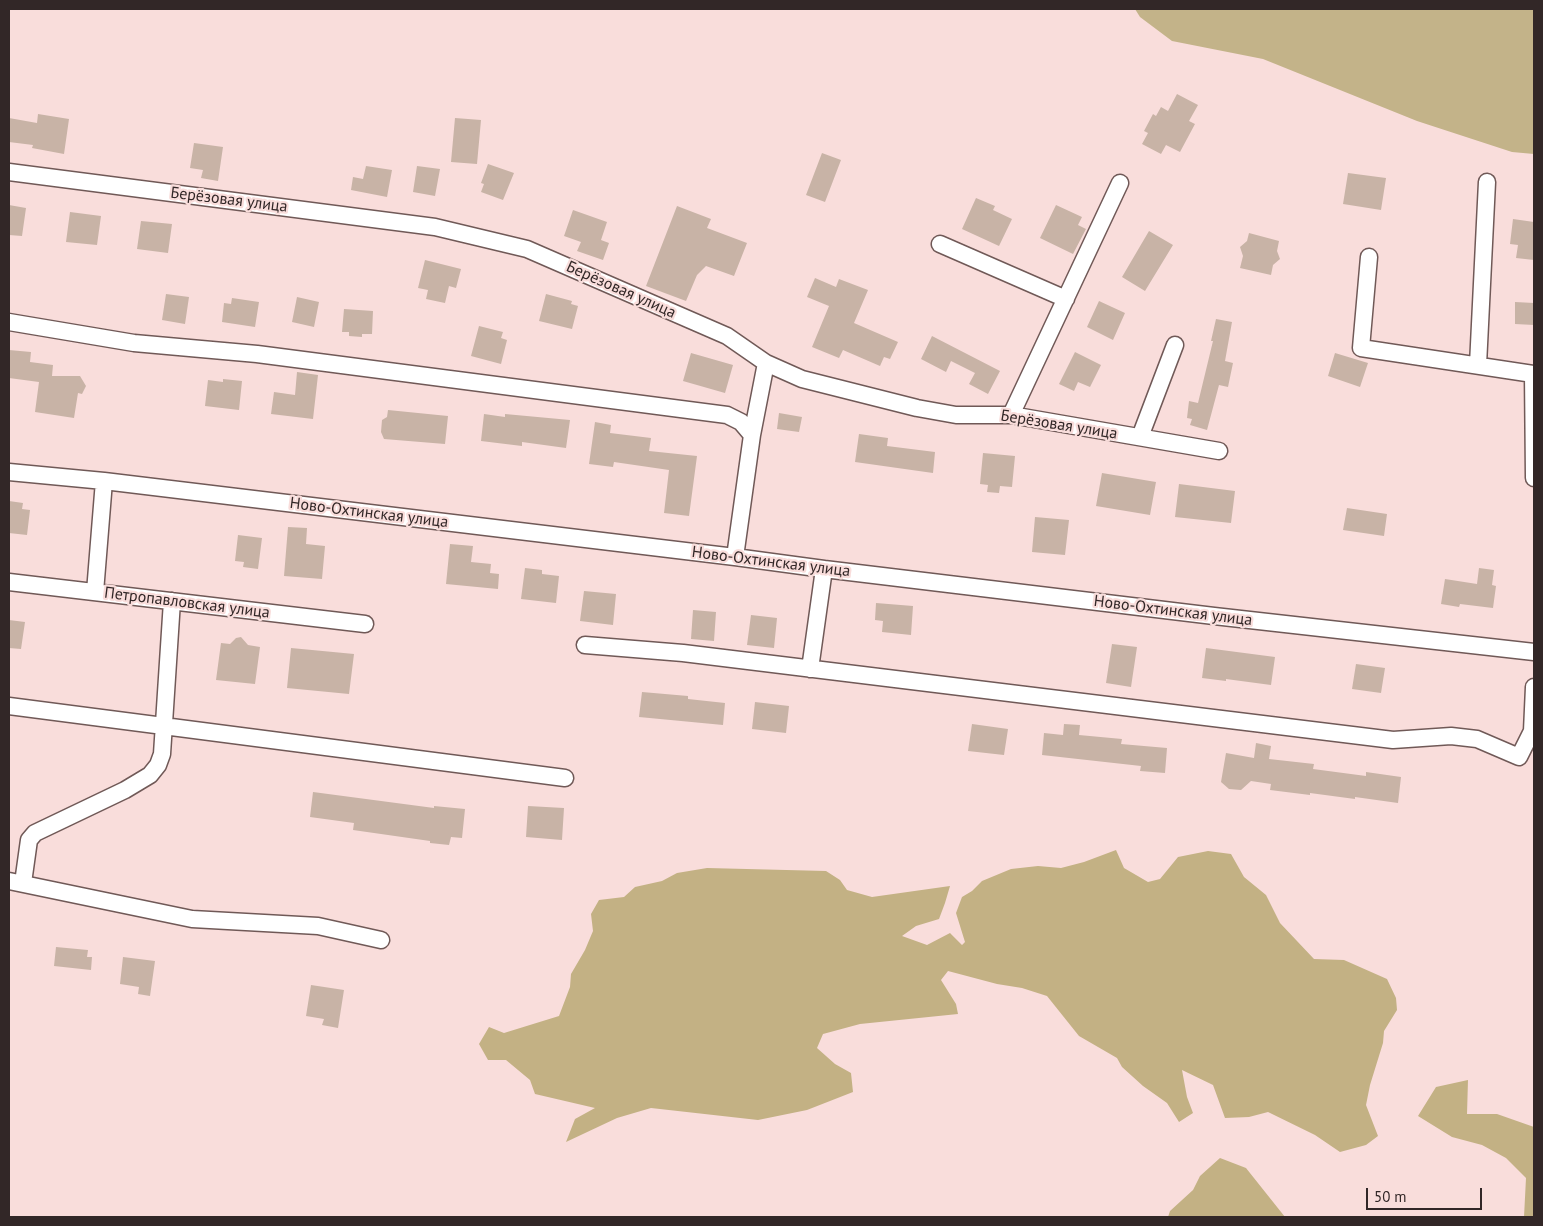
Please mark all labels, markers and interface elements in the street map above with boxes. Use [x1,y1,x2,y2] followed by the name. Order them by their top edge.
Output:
[169,183,289,217] street label: Берёзовая улица
[563,257,679,323] street label: Берёзовая улица
[999,406,1119,444] street label: Берёзовая улица
[289,494,449,532] street label: Ново-Охтинская улица
[691,543,851,581] street label: Ново-Охтинская улица
[103,583,271,623] street label: Петропавловская улица
[1093,592,1253,630] street label: Ново-Охтинская улица
[1368,1178,1484,1210] scale bar
[1374,1187,1407,1206] text: 50 m

